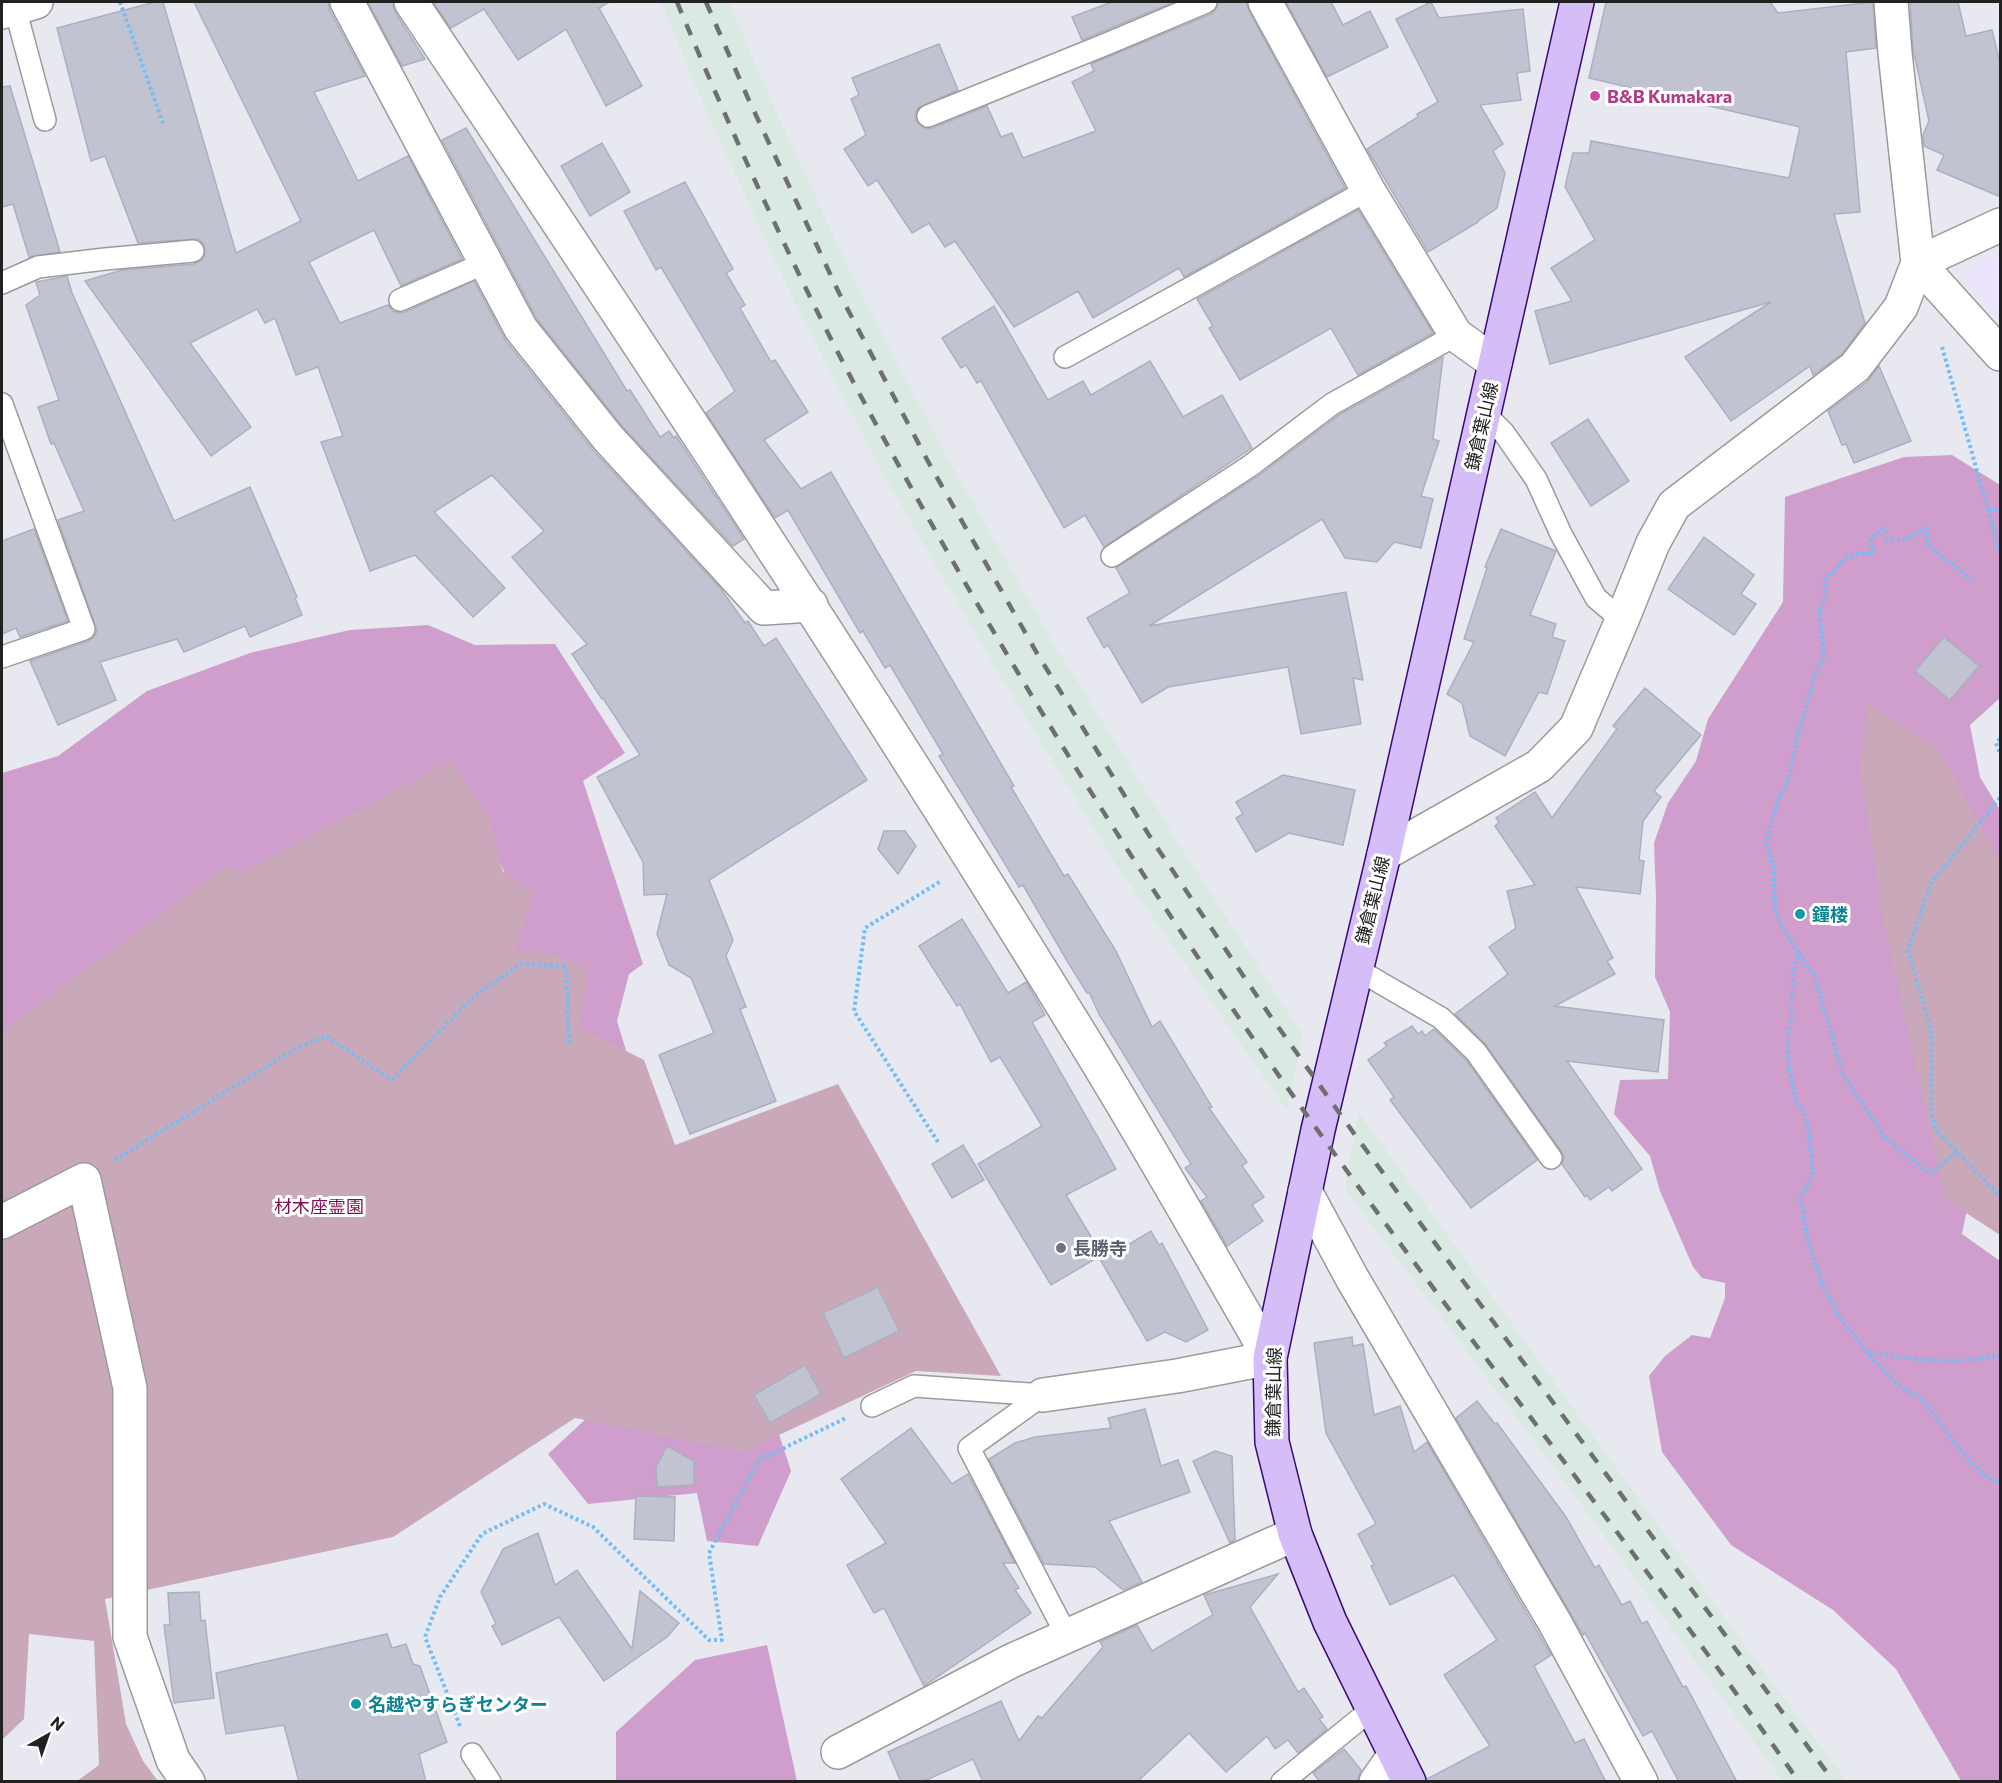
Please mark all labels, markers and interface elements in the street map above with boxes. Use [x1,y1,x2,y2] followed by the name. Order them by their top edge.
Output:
[1607,85,1732,107] place label: B&B Kumakara
[1588,89,1602,103] marker: B&B Kumakara
[1460,380,1502,472] street label: 鎌倉葉山線
[1350,854,1394,946] street label: 鎌倉葉山線
[1811,903,1848,925] place label: 鐘楼
[1793,907,1807,921] marker: 鐘楼
[274,1195,364,1217] park label: 材木座霊園
[1073,1237,1127,1259] place label: 長勝寺
[1054,1241,1068,1255] marker: 長勝寺
[1261,1347,1285,1437] street label: 鎌倉葉山線
[368,1693,548,1715] place label: 名越やすらぎセンター
[349,1697,363,1711] marker: 名越やすらぎセンター
[18,1705,78,1765] north arrow
[47,1712,69,1734] text: N

